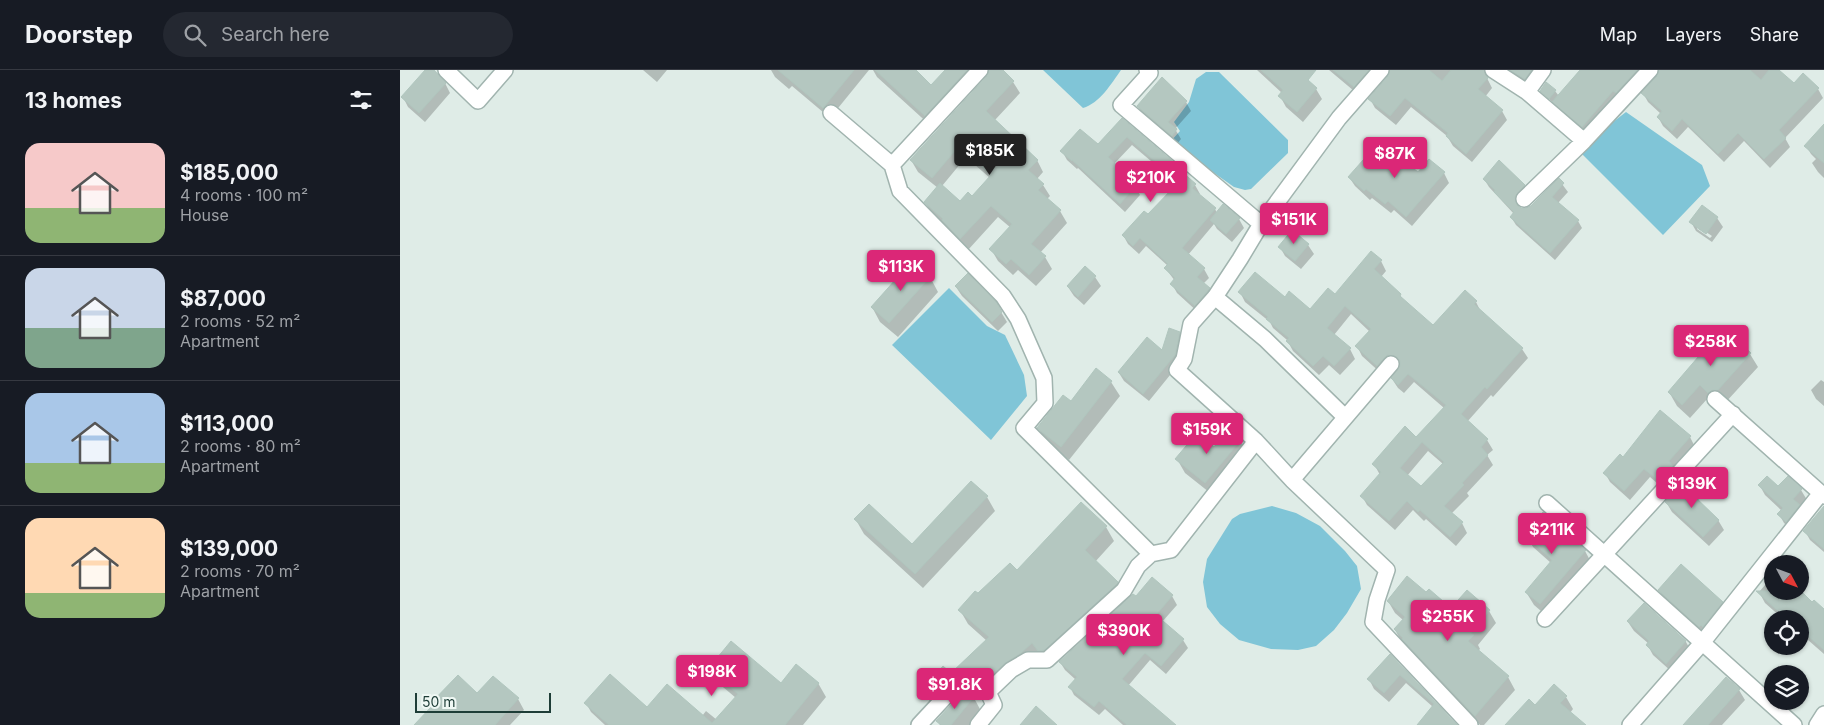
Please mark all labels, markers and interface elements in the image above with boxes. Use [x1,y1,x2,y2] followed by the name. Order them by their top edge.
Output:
[163,12,513,57] search box
[25,20,133,49] text: Doorstep
[181,21,209,49] icon: search
[221,23,330,46] text: Search here
[1600,24,1637,45] text: Map
[1665,24,1722,45] text: Layers
[1750,24,1799,45] text: Share
[347,86,375,114] icon: filters
[25,88,122,113] text: 13 homes
[955,134,1025,176] pin: $185K
[1365,136,1425,179] pin: $87K
[965,140,1015,160] text: $185K
[1374,143,1416,163] text: $87K
[180,160,278,185] text: $185,000
[1116,160,1186,203] pin: $210K
[65,163,125,223] icon: home
[1126,167,1176,187] text: $210K
[180,185,308,205] text: 4 rooms · 100 m²
[1259,202,1329,245] pin: $151K
[180,205,229,225] text: House
[1271,209,1317,229] text: $151K
[866,250,936,292] pin: $113K
[878,256,924,276] text: $113K
[180,286,266,311] text: $87,000
[65,288,125,348] icon: home
[180,311,300,331] text: 2 rooms · 52 m²
[1676,324,1746,367] pin: $258K
[180,331,260,351] text: Apartment
[1685,331,1737,351] text: $258K
[180,411,274,436] text: $113,000
[1172,412,1242,455] pin: $159K
[65,413,125,473] icon: home
[1182,419,1232,439] text: $159K
[180,436,301,456] text: 2 rooms · 80 m²
[180,456,260,476] text: Apartment
[1657,466,1727,509] pin: $139K
[1667,473,1717,493] text: $139K
[1517,512,1587,555] pin: $211K
[1529,519,1575,539] text: $211K
[180,536,278,561] text: $139,000
[65,538,125,598] icon: home
[1764,555,1809,600] north arrow
[1764,555,1809,710] map controls
[180,561,300,581] text: 2 rooms · 70 m²
[180,581,260,601] text: Apartment
[1413,600,1483,642] pin: $255K
[1422,606,1474,626] text: $255K
[1764,610,1809,655] button: locate
[1089,614,1159,656] pin: $390K
[1097,620,1151,640] text: $390K
[677,654,747,697] pin: $198K
[687,661,737,681] text: $198K
[1764,665,1809,710] button: layers
[914,668,996,710] pin: $91.8K
[928,674,982,694] text: $91.8K
[415,690,551,713] scale bar
[422,693,456,710] text: 50 m

